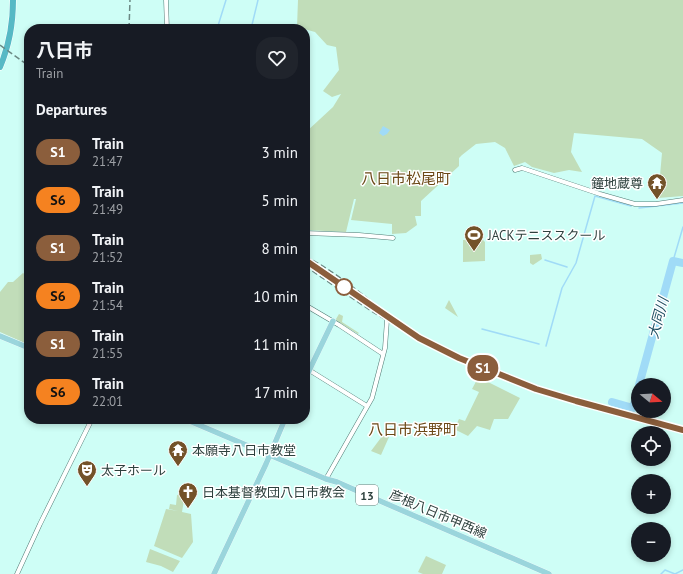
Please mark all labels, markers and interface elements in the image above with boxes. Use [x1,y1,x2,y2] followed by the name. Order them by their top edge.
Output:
[256,37,298,79] button: heart
[36,38,93,62] text: 八日市
[36,65,63,82] text: Train
[36,100,107,119] text: Departures
[92,134,124,153] text: Train
[50,143,66,161] text: S1
[261,143,298,162] text: 3 min
[92,153,123,170] text: 21:47
[361,169,451,188] district label: 八日市松尾町
[646,172,668,200] temple icon: 鐘地蔵尊
[591,175,643,192] place label: 鐘地蔵尊
[92,182,124,201] text: Train
[50,191,66,209] text: S6
[261,191,298,210] text: 5 min
[92,201,123,218] text: 21:49
[463,224,485,252] sports icon: JACKテニススクール
[487,227,605,244] place label: JACKテニススクール
[92,230,124,249] text: Train
[50,239,66,257] text: S1
[261,239,298,258] text: 8 min
[92,249,123,266] text: 21:52
[92,278,124,297] text: Train
[335,278,353,296] unlabelled marker
[50,287,66,305] text: S6
[253,287,298,306] text: 10 min
[644,293,673,341] water label: 大同川
[92,297,123,314] text: 21:54
[92,326,124,345] text: Train
[50,335,66,353] text: S1
[253,335,298,354] text: 11 min
[92,345,123,362] text: 21:55
[465,355,501,381] line badge: S1
[475,359,491,377] text: S1
[92,374,124,393] text: Train
[631,378,671,418] north arrow
[631,378,671,562] map controls
[50,383,66,401] text: S6
[254,383,298,402] text: 17 min
[92,393,123,410] text: 22:01
[368,420,458,439] district label: 八日市浜野町
[631,426,671,466] button: locate
[167,439,189,467] temple icon: 本願寺八日市教堂
[192,442,296,459] place label: 本願寺八日市教堂
[76,459,98,487] theatre icon: 太子ホール
[101,462,166,479] place label: 太子ホール
[631,474,671,514] button: +
[177,481,199,509] church icon: 日本基督教団八日市教会
[202,484,345,501] place label: 日本基督教団八日市教会
[356,485,378,505] road number: 13
[387,486,489,542] street label: 彦根八日市甲西線
[631,522,671,562] button: −

